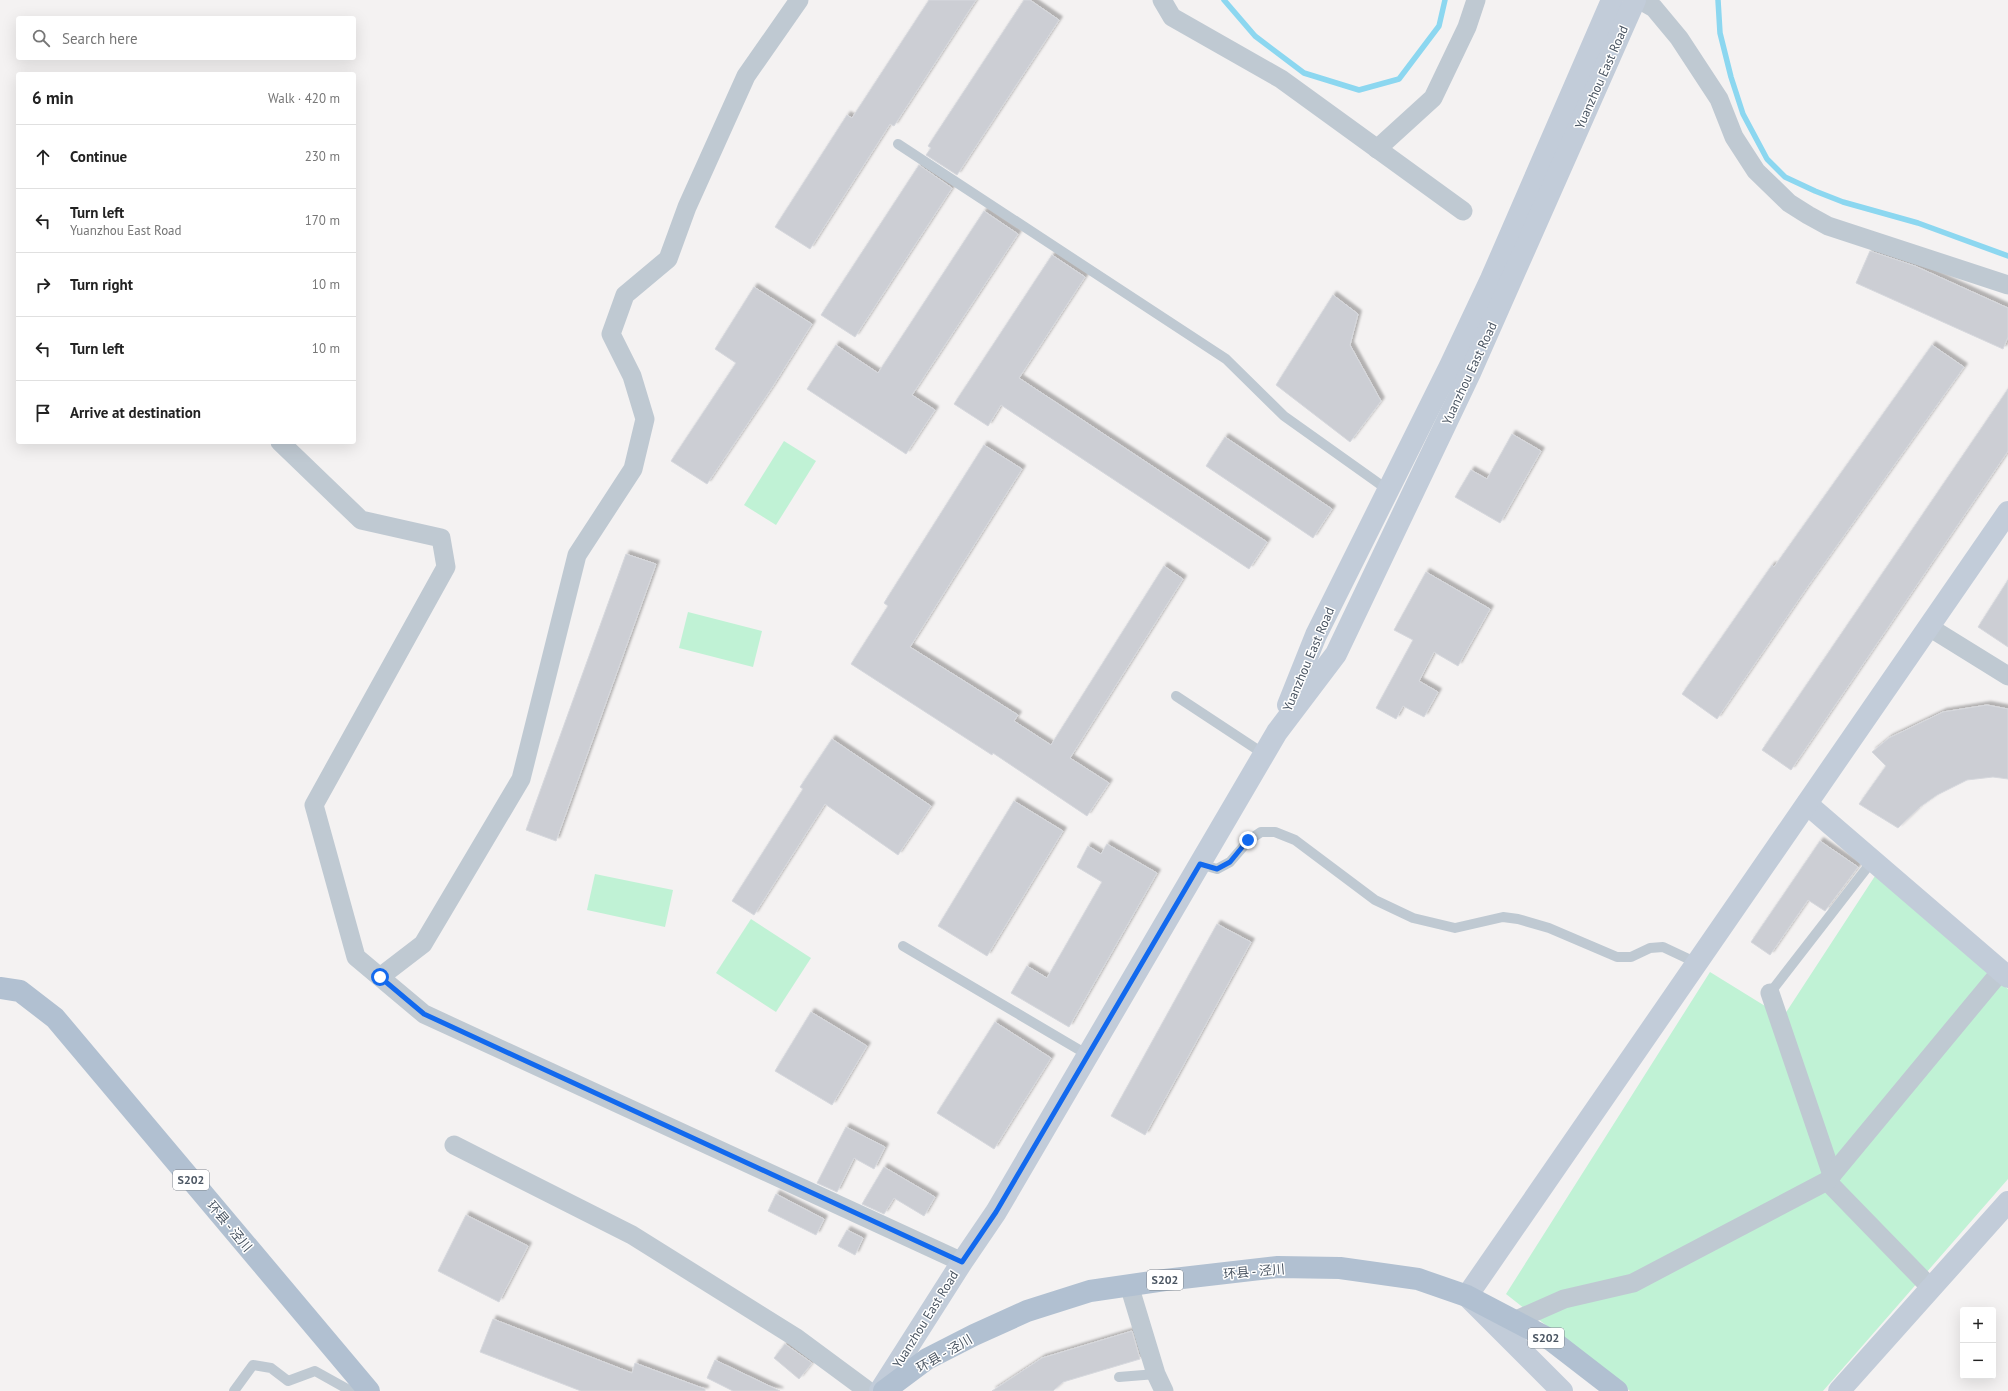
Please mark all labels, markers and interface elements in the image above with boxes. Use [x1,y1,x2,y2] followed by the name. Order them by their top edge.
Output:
[16,16,356,60] search box
[1571,23,1632,132] street label: Yuanzhou East Road
[30,27,52,49] icon: search
[62,29,138,48] text: Search here
[32,87,73,109] text: 6 min
[268,90,340,107] text: Walk · 420 m
[32,146,54,168] icon: ahead
[70,147,127,166] text: Continue
[305,148,340,165] text: 230 m
[70,203,124,222] text: Turn left
[32,210,54,232] icon: left
[305,212,340,229] text: 170 m
[70,222,182,239] text: Yuanzhou East Road
[32,274,54,296] icon: right
[70,275,133,294] text: Turn right
[312,276,340,293] text: 10 m
[1438,319,1501,427] street label: Yuanzhou East Road
[32,338,54,360] icon: left
[70,339,124,358] text: Turn left
[312,340,340,357] text: 10 m
[32,402,54,424] icon: arrive
[70,403,201,422] text: Arrive at destination
[1279,605,1338,714] street label: Yuanzhou East Road
[1239,831,1257,849] route end
[371,968,389,986] route start
[173,1170,209,1190] road number: S202
[203,1197,256,1255] street label: 环县 - 泾川
[1223,1260,1285,1283] street label: 环县 - 泾川
[889,1267,962,1371] street label: Yuanzhou East Road
[1147,1270,1183,1290] road number: S202
[1960,1307,1996,1379] map controls
[1960,1307,1996,1343] button: +
[1528,1328,1564,1348] road number: S202
[913,1331,975,1376] street label: 环县 - 泾川
[1960,1343,1996,1379] button: −

